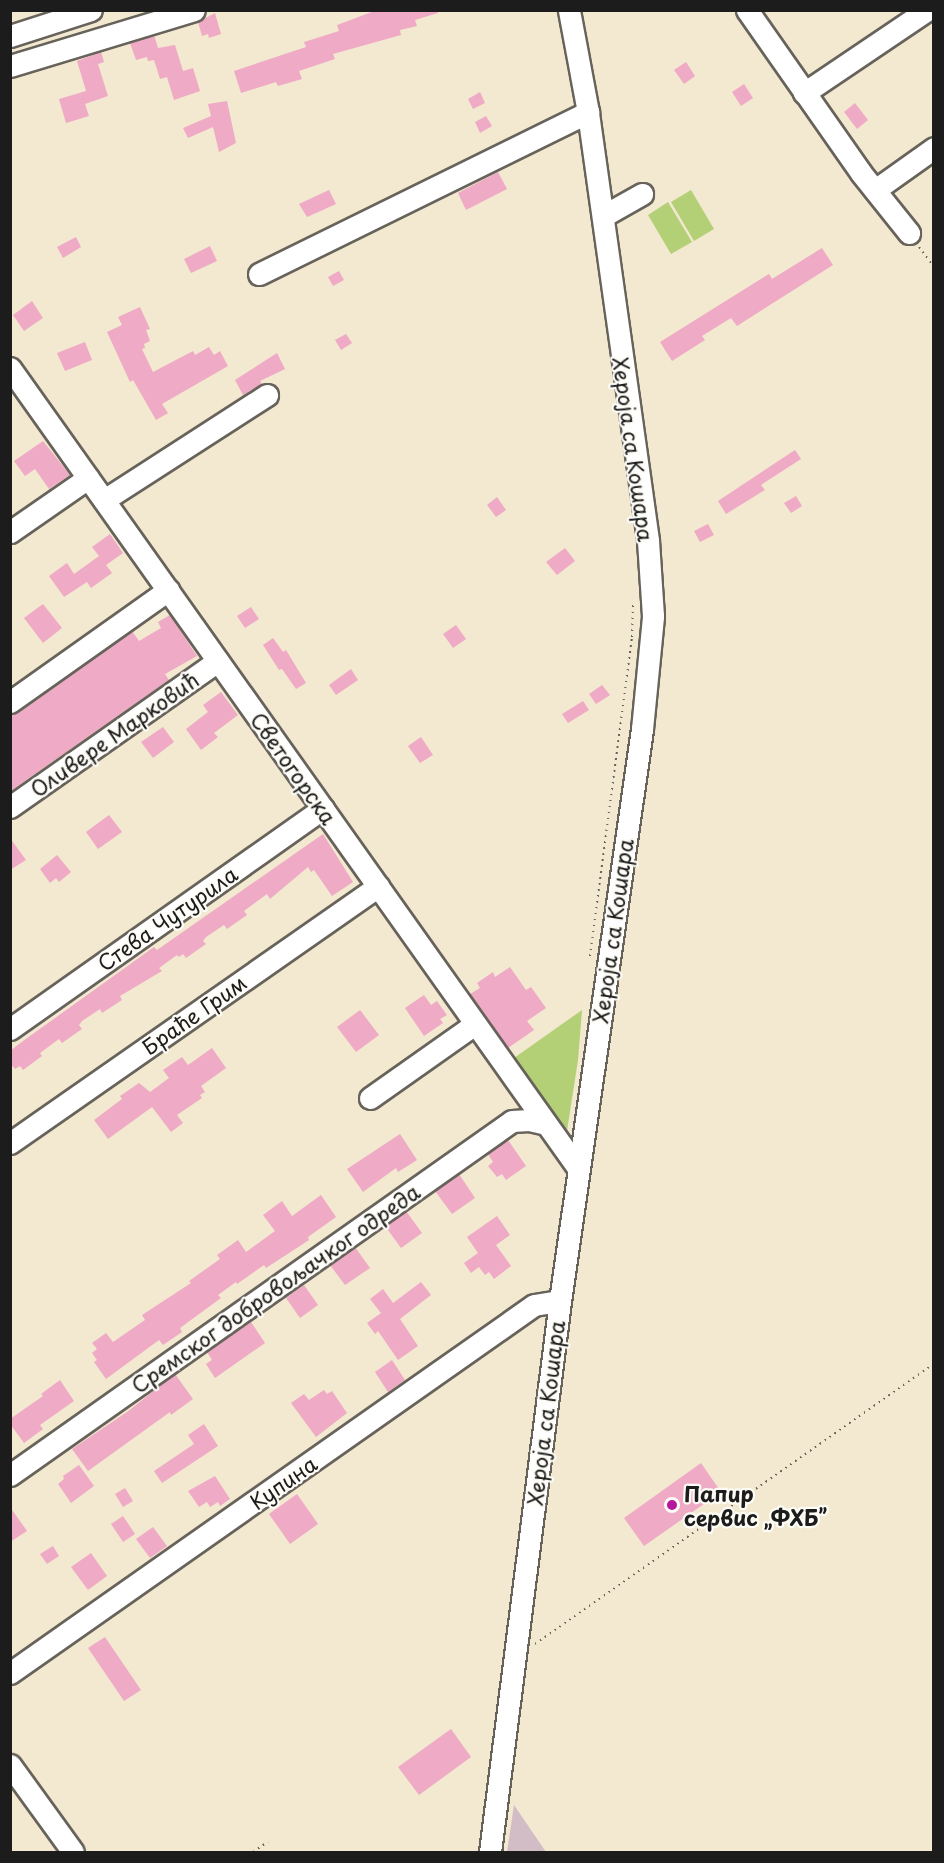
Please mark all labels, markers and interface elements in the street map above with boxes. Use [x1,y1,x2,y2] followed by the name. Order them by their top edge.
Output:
[608,354,660,544] street label: Хероја са Кошара
[25,666,203,802] street label: Оливере Марковић
[246,707,342,829] street label: Светогорска
[586,836,638,1026] street label: Хероја са Кошара
[92,860,242,976] street label: Стева Чутурила
[137,969,251,1059] street label: Браће Грим
[126,1178,424,1398] street label: Сремског добровољачког одреда
[521,1318,569,1508] street label: Хероја са Кошара
[245,1450,321,1514] street label: Купина
[684,1480,827,1530] place label: Папир сервис „ФХБ”
[665,1498,679,1512] marker: Папир сервис „ФХБ”

